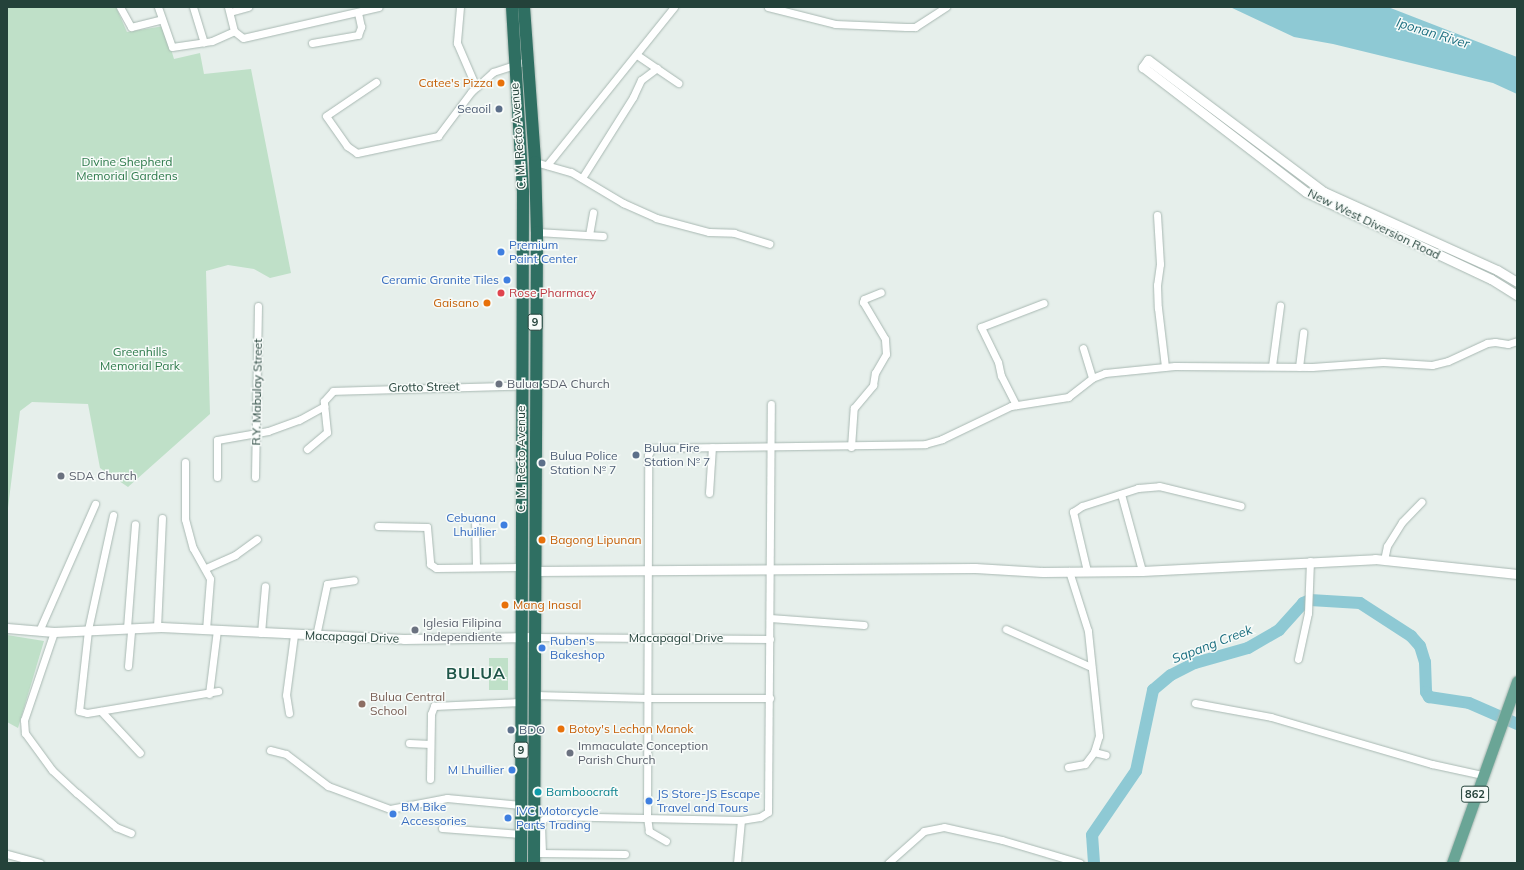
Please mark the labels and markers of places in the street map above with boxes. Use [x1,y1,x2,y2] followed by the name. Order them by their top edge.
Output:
[419,76,493,90] place label: Catee's Pizza
[496,78,506,88] marker: Catee's Pizza
[457,102,491,116] place label: Seaoil
[494,104,504,114] marker: Seaoil
[509,238,577,266] place label: Premium Paint Center
[496,247,506,257] marker: Premium Paint Center
[381,273,499,287] place label: Ceramic Granite Tiles
[502,275,512,285] marker: Ceramic Granite Tiles
[509,286,596,300] place label: Rose Pharmacy
[496,288,506,298] marker: Rose Pharmacy
[433,296,479,310] place label: Gaisano
[482,298,492,308] marker: Gaisano
[507,377,610,391] place label: Bulua SDA Church
[494,379,504,389] marker: Bulua SDA Church
[644,441,710,469] place label: Bulua Fire Station № 7
[550,449,618,477] place label: Bulua Police Station № 7
[631,450,641,460] marker: Bulua Fire Station № 7
[537,458,547,468] marker: Bulua Police Station № 7
[69,469,137,483] place label: SDA Church
[56,471,66,481] marker: SDA Church
[446,511,496,539] place label: Cebuana Lhuillier
[499,520,509,530] marker: Cebuana Lhuillier
[550,533,642,547] place label: Bagong Lipunan
[537,535,547,545] marker: Bagong Lipunan
[513,598,581,612] place label: Mang Inasal
[500,600,510,610] marker: Mang Inasal
[423,616,502,644] place label: Iglesia Filipina Independiente
[410,625,420,635] marker: Iglesia Filipina Independiente
[550,634,605,662] place label: Ruben's Bakeshop
[537,643,547,653] marker: Ruben's Bakeshop
[370,690,445,718] place label: Bulua Central School
[357,699,367,709] marker: Bulua Central School
[569,722,694,736] place label: Botoy's Lechon Manok
[519,723,545,737] place label: BDO
[556,724,566,734] marker: Botoy's Lechon Manok
[506,725,516,735] marker: BDO
[578,739,708,767] place label: Immaculate Conception Parish Church
[565,748,575,758] marker: Immaculate Conception Parish Church
[448,763,504,777] place label: M Lhuillier
[507,765,517,775] marker: M Lhuillier
[546,785,618,799] place label: Bamboocraft
[533,787,543,797] marker: Bamboocraft
[657,787,760,815] place label: JS Store-JS Escape Travel and Tours
[644,796,654,806] marker: JS Store-JS Escape Travel and Tours
[401,800,466,828] place label: BM Bike Accessories
[516,804,599,832] place label: IVC Motorcycle Parts Trading
[388,809,398,819] marker: BM Bike Accessories
[503,813,513,823] marker: IVC Motorcycle Parts Trading

